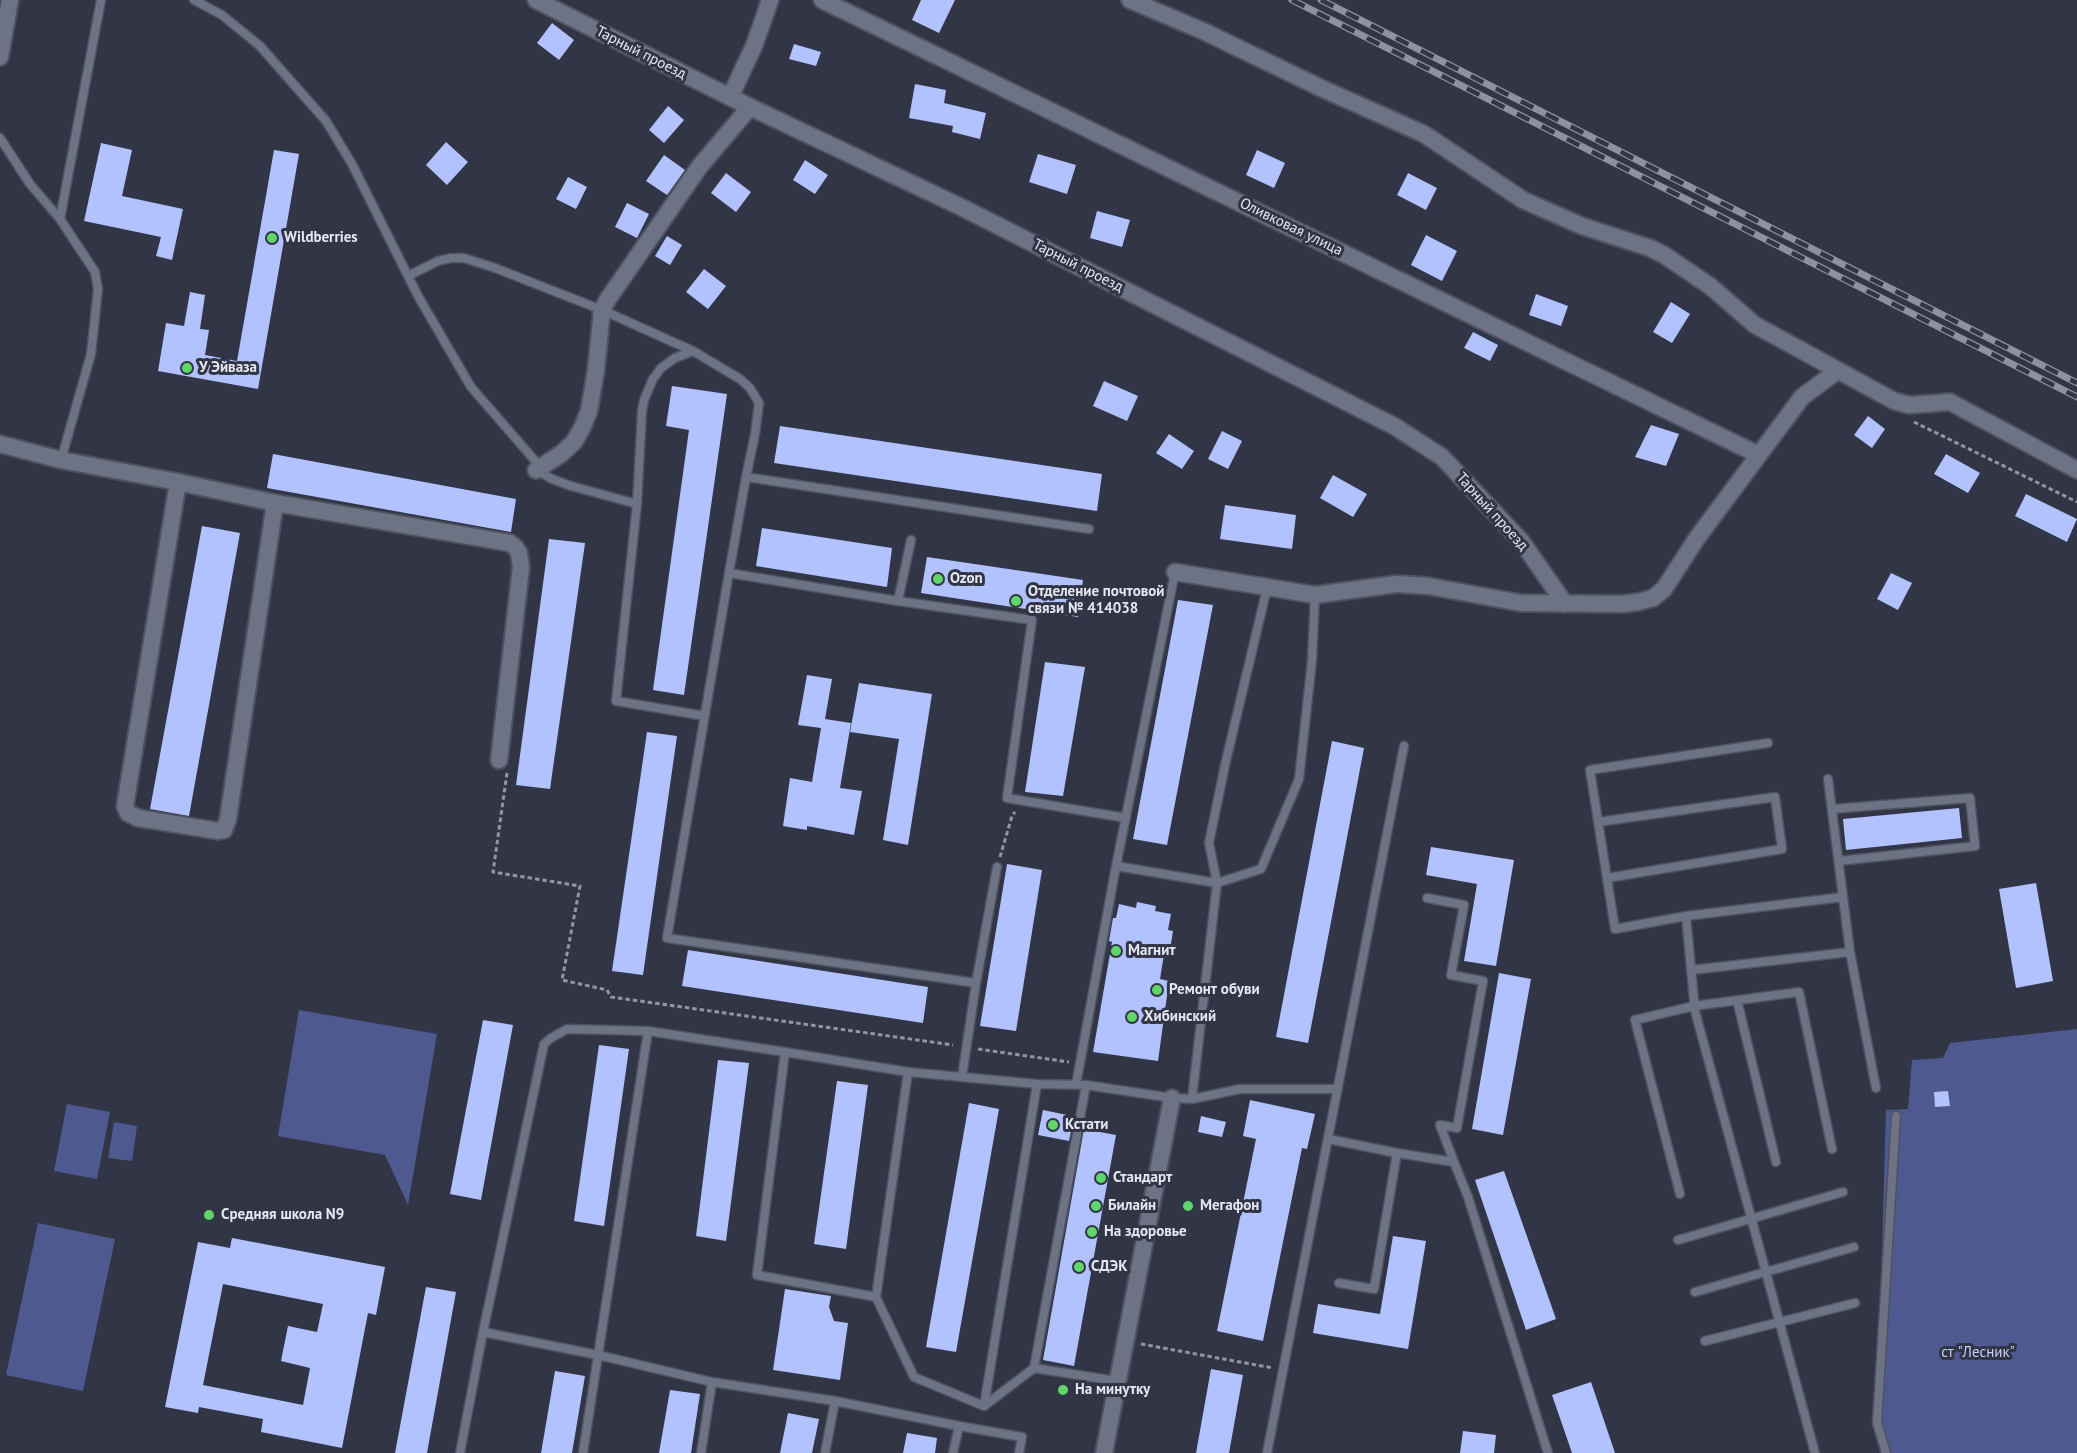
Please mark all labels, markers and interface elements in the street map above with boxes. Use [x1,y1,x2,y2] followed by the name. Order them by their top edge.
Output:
[593,23,689,83] street label: Тарный проезд
[1237,194,1345,260] street label: Оливковая улица
[284,229,358,247] place label: Wildberries
[265,231,279,245] marker: Wildberries
[1030,236,1126,296] street label: Тарный проезд
[199,359,257,377] place label: У Эйваза
[180,361,194,375] marker: У Эйваза
[1452,469,1532,555] street label: Тарный проезд
[950,570,983,588] place label: Ozon
[931,572,945,586] marker: Ozon
[1028,583,1164,618] place label: Отделение почтовой связи № 414038
[1009,594,1023,608] marker: Отделение почтовой связи № 414038
[1128,942,1176,960] place label: Магнит
[1109,944,1123,958] marker: Магнит
[1169,981,1260,999] place label: Ремонт обуви
[1150,983,1164,997] marker: Ремонт обуви
[1144,1008,1216,1026] place label: Хибинский
[1125,1010,1139,1024] marker: Хибинский
[1065,1116,1108,1134] place label: Кстати
[1046,1118,1060,1132] marker: Кстати
[1113,1169,1172,1187] place label: Стандарт
[1094,1171,1108,1185] marker: Стандарт
[1108,1197,1156,1215] place label: Билайн
[1200,1197,1259,1215] place label: Мегафон
[1089,1199,1103,1213] marker: Билайн
[1181,1199,1195,1213] marker: Мегафон
[221,1206,344,1224] place label: Средняя школа N9
[202,1208,216,1222] marker: Средняя школа N9
[1104,1223,1187,1241] place label: На здоровье
[1085,1225,1099,1239] marker: На здоровье
[1091,1258,1127,1276] place label: СДЭК
[1072,1260,1086,1274] marker: СДЭК
[1941,1344,2015,1362] park label: ст "Лесник"
[1075,1381,1150,1399] place label: На минутку
[1056,1383,1070,1397] marker: На минутку

